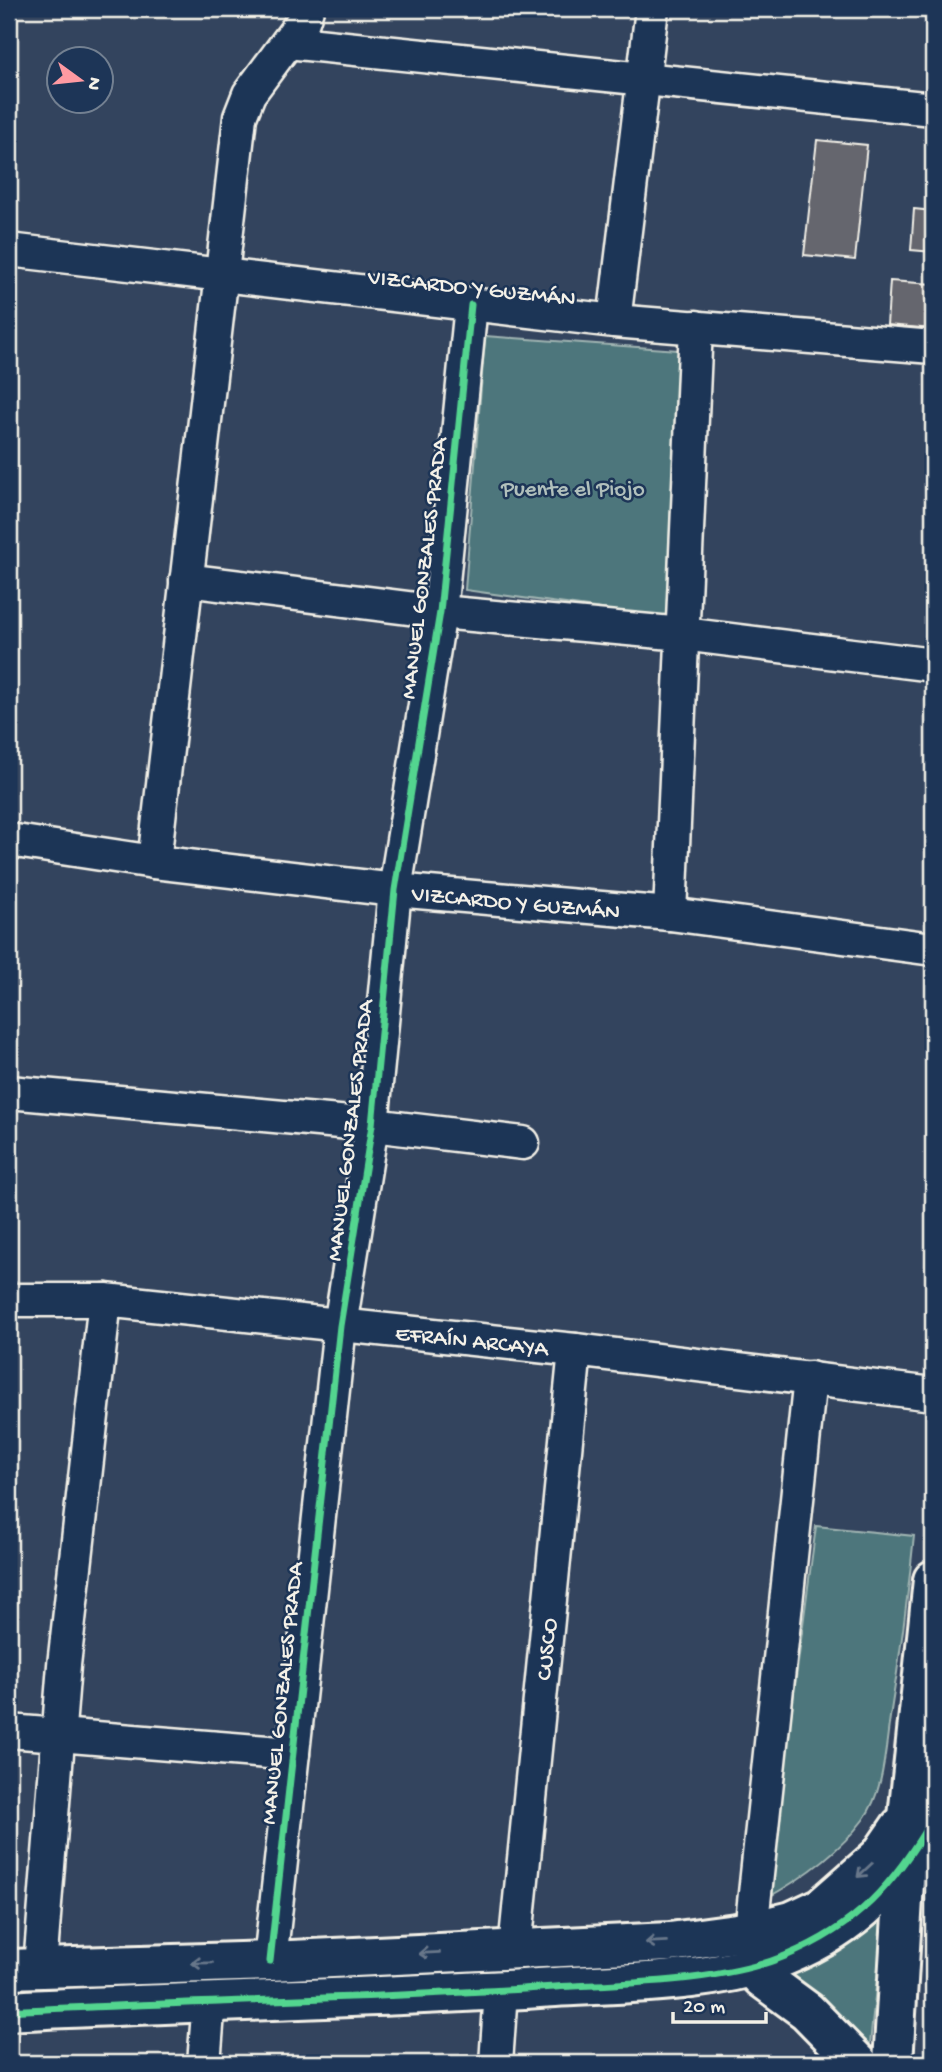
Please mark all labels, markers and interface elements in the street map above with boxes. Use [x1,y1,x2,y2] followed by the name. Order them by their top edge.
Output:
[46,46,116,116] north arrow
[80,75,106,92] text: N
[365,264,577,314] street label: VIZCARDO Y GUZMÁN
[396,435,455,701] street label: MANUEL GONZALES PRADA
[500,477,645,504] park label: Puente el Piojo
[409,881,621,927] street label: VIZCARDO Y GUZMÁN
[322,997,381,1263] street label: MANUEL GONZALES PRADA
[394,1321,551,1364] street label: EFRAÍN ARCAYA
[256,1559,311,1826] street label: MANUEL GONZALES PRADA
[532,1617,565,1682] street label: CUSCO
[857,1862,874,1879] one-way arrow
[645,1936,668,1949] one-way arrow
[418,1947,441,1960] one-way arrow
[191,1956,214,1969] one-way arrow
[673,1981,765,2025] scale bar
[683,1996,725,2021] text: 20 m

